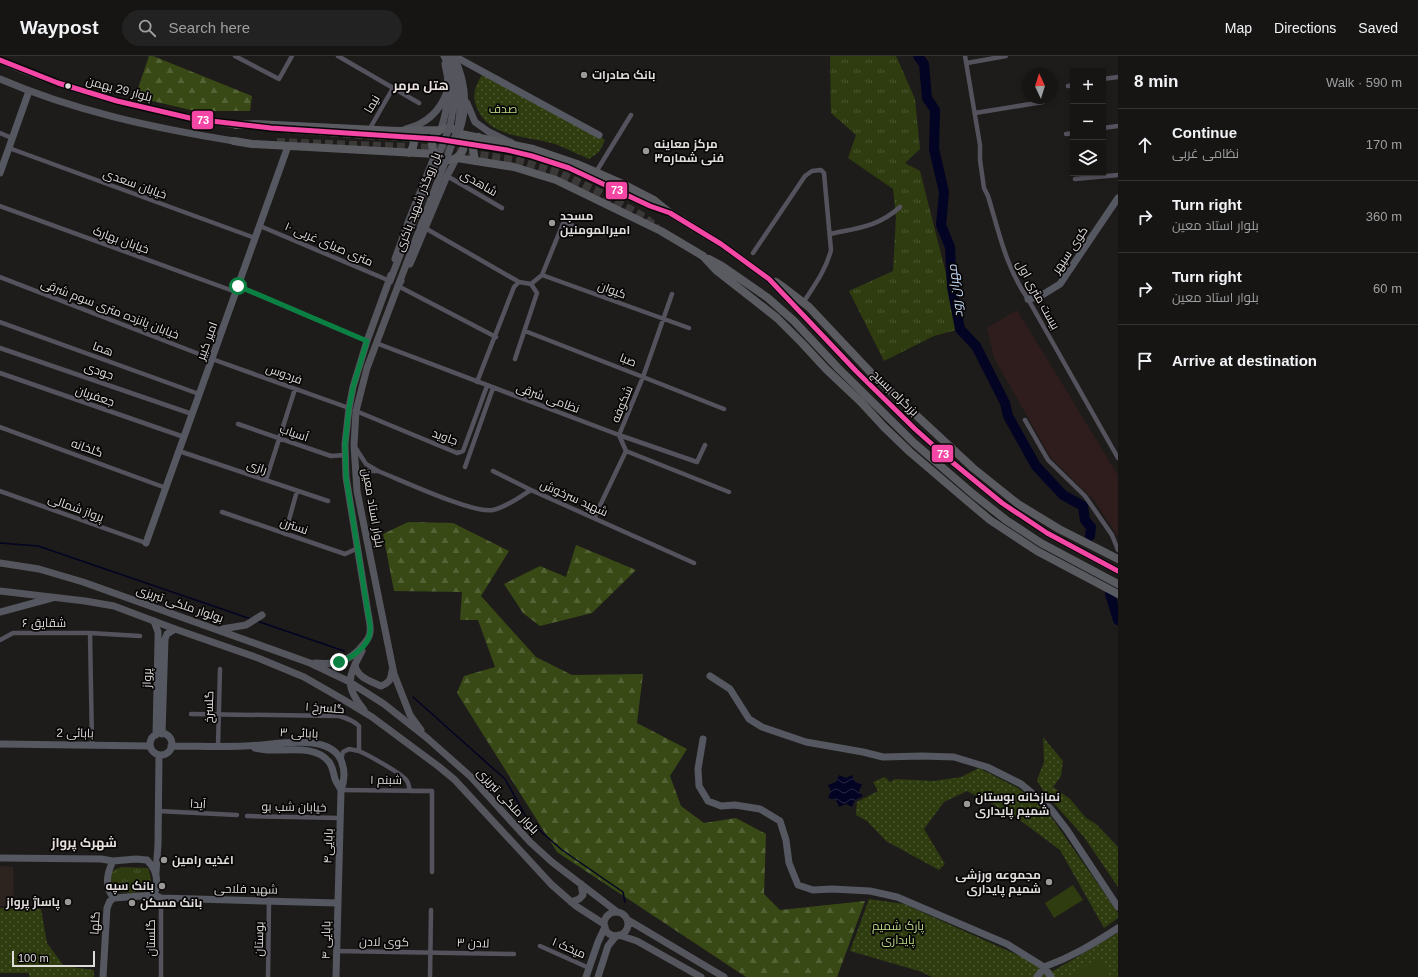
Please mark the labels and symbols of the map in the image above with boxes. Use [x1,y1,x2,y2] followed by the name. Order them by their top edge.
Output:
[592,68,656,83] place label: بانک صادرات
[1022,68,1058,104] north arrow
[579,70,589,80] marker: بانک صادرات
[84,73,154,105] street label: بلوار 29 بهمن
[392,78,449,93] district label: هتل مرمر
[63,81,73,91] unlabelled marker
[361,93,383,115] street label: نیما
[489,102,517,116] park label: صدف
[191,110,214,130] line badge: 73
[197,114,209,126] text: 73
[654,137,724,166] place label: مرکز معاینه فنی شماره۳
[641,146,651,156] marker: مرکز معاینه فنی شماره۳
[393,150,446,254] street label: پل روگذر شهید باکری
[101,166,169,202] street label: خیابان سعدی
[458,167,500,199] street label: شاهدی
[605,181,628,200] line badge: 73
[611,184,623,196] text: 73
[560,209,630,238] place label: مسجد امیرالمومنین
[547,218,557,228] marker: مسجد امیرالمومنین
[283,219,375,269] street label: ۱۰ متری صبای غربی
[91,223,151,257] street label: خیابان بهارک
[1049,224,1092,277] street label: کوی سپهر
[1013,258,1063,332] street label: بیست متری اول
[944,263,967,318] water label: مهران رود
[38,276,181,344] street label: خیابان پانزده متری سوم شرقی
[229,277,247,295] route start
[596,278,628,302] street label: کیوان
[193,320,220,363] street label: امیر کبیر
[91,339,115,359] street label: هما
[618,350,638,370] street label: صبا
[82,359,116,383] street label: جودی
[264,361,304,387] street label: فردوس
[868,367,921,420] street label: بزرگراه بسیج
[515,380,581,416] street label: نظامی شرقی
[74,383,116,409] street label: جعفریان
[608,383,636,425] street label: شکوفه
[278,422,311,445] street label: آسیاب
[430,426,460,448] street label: جاوید
[69,436,105,460] street label: گلخانه
[931,444,954,463] line badge: 73
[937,448,949,460] text: 73
[245,457,269,477] street label: رازی
[359,467,387,549] street label: بلوار استاد معین
[538,477,610,519] street label: شهید سرخوش
[45,491,107,527] street label: پرواز شمالی
[278,515,310,537] street label: نسترن
[135,583,225,625] street label: بولوار ملکی تبریزی
[22,616,66,630] street label: شقایق ۶
[330,653,348,671] route end
[140,667,156,689] street label: پرواز
[202,691,217,723] street label: گلسرخ
[305,700,345,717] street label: گلسرخ ۱
[279,725,319,741] street label: بابائی ۳
[56,726,94,740] street label: بابائی 2
[474,765,542,837] street label: بلوار ملکى تبریزى
[370,773,402,788] street label: شبنم ۱
[975,790,1060,820] place label: نمازخانه بوستان شمیم پایداری
[190,797,207,811] street label: آیدا
[261,799,327,815] street label: خیابان شب بو
[962,799,972,809] marker: نمازخانه بوستان شمیم پایداری
[320,828,336,864] street label: بابایی۴
[50,835,117,852] district label: شهرک پرواز
[172,853,234,868] place label: اغذیه رامین
[159,855,169,865] marker: اغذیه رامین
[955,868,1041,898] place label: مجموعه ورزشی شمیم پایداری
[1044,877,1054,887] marker: مجموعه ورزشی شمیم پایداری
[105,879,154,895] place label: بانک سپه
[157,881,167,891] marker: بانک سپه
[214,881,278,897] street label: شهید فلاحی
[5,895,61,911] place label: پاساژ پرواز
[140,896,202,911] place label: بانک مسکن
[63,897,73,907] marker: پاساژ پرواز
[127,898,137,908] marker: بانک مسکن
[87,911,103,935] street label: گلها
[144,919,158,957] street label: گلستان
[872,919,925,949] park label: پارک شمیم پایداری
[252,921,266,957] street label: بوستان
[319,921,333,959] street label: بابایی ۴
[359,935,409,949] street label: کوی لادن
[456,935,490,951] street label: لادن ۳
[550,935,588,961] street label: میخک ۱
[12,949,95,968] scale bar

